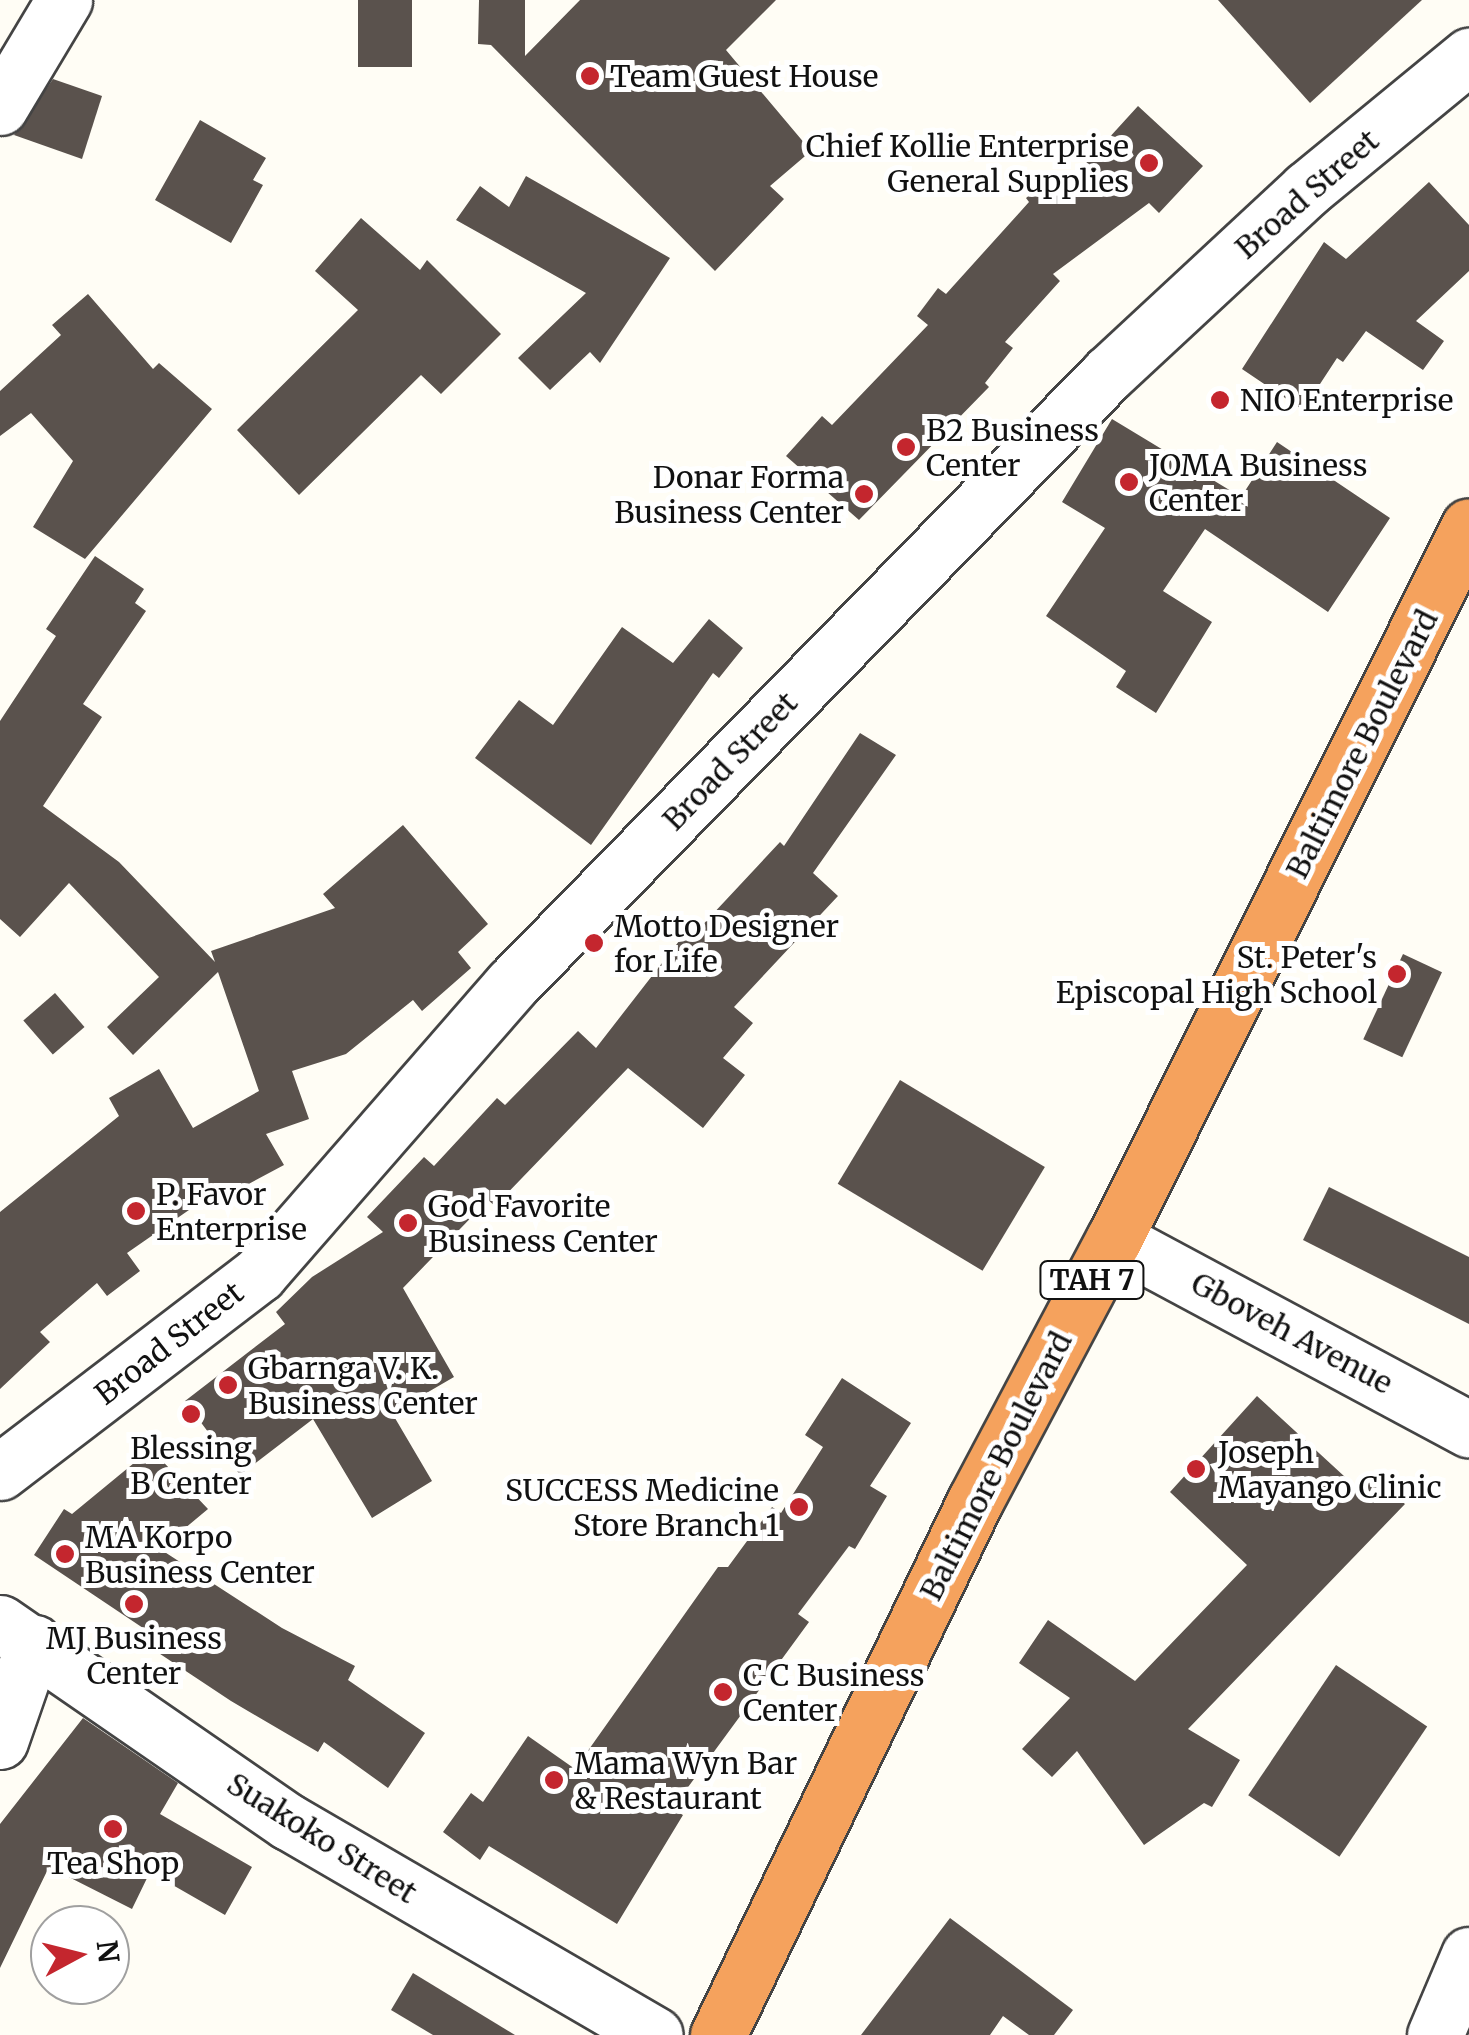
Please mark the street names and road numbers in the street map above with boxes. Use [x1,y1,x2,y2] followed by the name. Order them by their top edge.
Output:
[1228,122,1386,266] street label: Broad Street
[1279,604,1445,884] street label: Baltimore Boulevard
[655,685,805,837] street label: Broad Street
[1037,1257,1147,1303] road number: TAH 7
[1185,1265,1399,1401] street label: Gboveh Avenue
[88,1274,250,1412] street label: Broad Street
[913,1326,1079,1606] street label: Baltimore Boulevard
[221,1765,423,1911] street label: Suakoko Street

